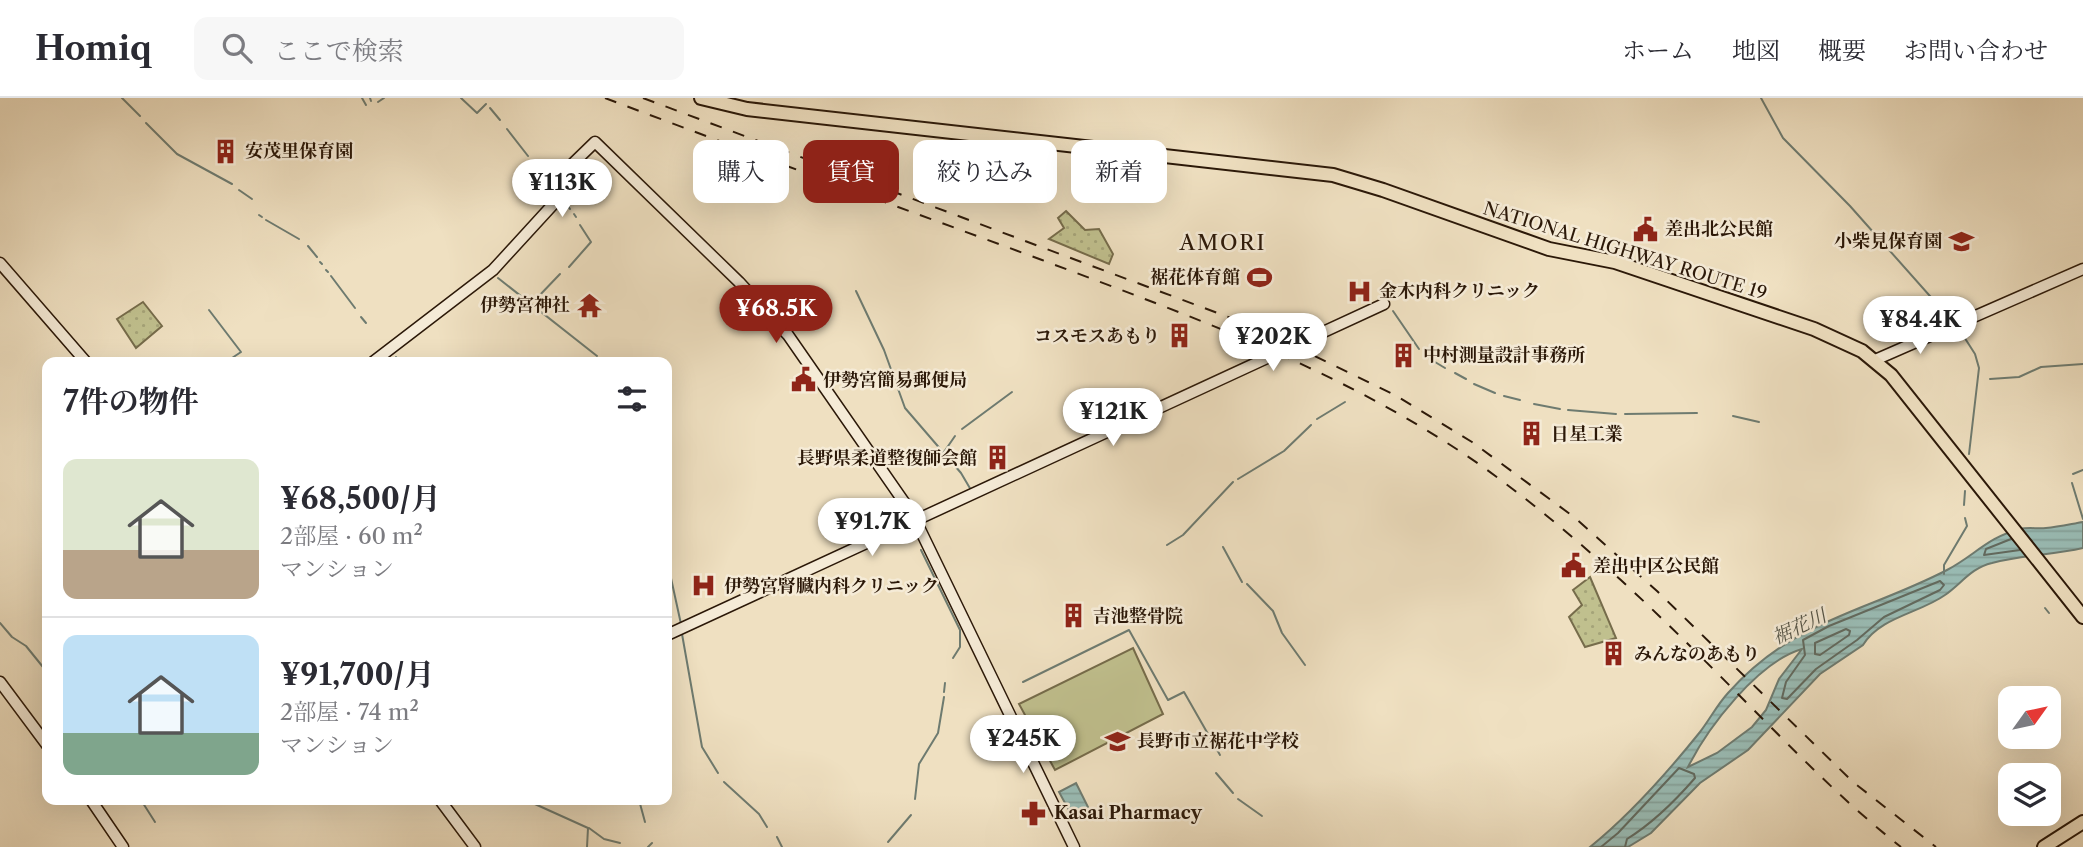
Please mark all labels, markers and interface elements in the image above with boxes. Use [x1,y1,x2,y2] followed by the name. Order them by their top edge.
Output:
[194,17,684,80] search box
[35,28,152,69] text: Homiq
[218,29,256,67] icon: search
[274,35,404,67] text: ここで検索
[1622,36,1694,65] text: ホーム
[1732,36,1780,65] text: 地図
[1818,36,1866,65] text: 概要
[1904,36,2048,65] text: お問い合わせ
[211,137,239,165] building icon: 安茂里保育園
[245,140,353,162] place label: 安茂里保育園
[693,140,789,203] chip: 購入
[803,140,899,203] chip: 賃貸
[913,140,1057,203] chip: 絞り込み
[1071,140,1167,203] chip: 新着
[513,159,611,219] pin: ¥113K
[528,168,596,196] text: ¥113K
[1481,197,1769,305] street label: NATIONAL HIGHWAY ROUTE 19
[1631,215,1659,243] public building icon: 差出北公民館
[1665,218,1773,240] place label: 差出北公民館
[1948,227,1976,255] school or university icon: 小柴見保育園
[1178,230,1267,255] district label: AMORI
[1834,230,1942,252] place label: 小柴見保育園
[1246,263,1274,291] sports icon: 裾花体育館
[1150,266,1240,288] place label: 裾花体育館
[1345,277,1373,305] hospital icon: 金木内科クリニック
[1379,280,1540,302] place label: 金木内科クリニック
[719,286,833,345] pin: ¥68.5K
[576,291,604,319] temple icon: 伊勢宮神社
[480,294,570,316] place label: 伊勢宮神社
[735,294,817,322] text: ¥68.5K
[1863,296,1977,356] pin: ¥84.4K
[1879,305,1961,333] text: ¥84.4K
[1224,314,1322,373] pin: ¥202K
[1166,322,1194,350] building icon: コスモスあもり
[1235,322,1311,350] text: ¥202K
[1034,325,1160,347] place label: コスモスあもり
[1389,341,1417,369] building icon: 中村測量設計事務所
[1423,344,1585,366] place label: 中村測量設計事務所
[789,366,817,394] public building icon: 伊勢宮簡易郵便局
[823,369,967,391] place label: 伊勢宮簡易郵便局
[613,380,651,418] icon: filters
[63,383,199,420] text: 7件の物件
[1064,388,1162,448] pin: ¥121K
[1079,397,1147,425] text: ¥121K
[1517,420,1545,448] building icon: 日星工業
[1551,423,1623,445] place label: 日星工業
[983,444,1011,472] building icon: 長野県柔道整復師会館
[797,447,977,469] place label: 長野県柔道整復師会館
[280,480,441,517] text: ¥68,500/月
[119,487,203,571] icon: home
[815,498,929,558] pin: ¥91.7K
[834,507,910,535] text: ¥91.7K
[280,522,423,550] text: 2部屋 · 60 m²
[1559,552,1587,580] public building icon: 差出中区公民館
[280,555,394,583] text: マンション
[1593,555,1719,577] place label: 差出中区公民館
[690,572,718,600] hospital icon: 伊勢宮腎臓内科クリニック
[724,575,939,597] place label: 伊勢宮腎臓内科クリニック
[1059,602,1087,630] building icon: 吉池整骨院
[1769,603,1832,649] water label: 裾花川
[1093,605,1183,627] place label: 吉池整骨院
[1600,640,1628,668] building icon: みんなのあもり
[1634,643,1760,665] place label: みんなのあもり
[280,656,434,693] text: ¥91,700/月
[119,663,203,747] icon: home
[1998,686,2062,749] north arrow
[1998,686,2061,826] map controls
[280,698,419,726] text: 2部屋 · 74 m²
[974,716,1072,775] pin: ¥245K
[986,724,1060,752] text: ¥245K
[1103,727,1131,755] school or university icon: 長野市立裾花中学校
[1137,730,1299,752] place label: 長野市立裾花中学校
[280,731,394,759] text: マンション
[1998,763,2061,826] button: layers
[1020,799,1048,827] pharmacy icon: Kasai Pharmacy
[1054,802,1203,824] place label: Kasai Pharmacy

